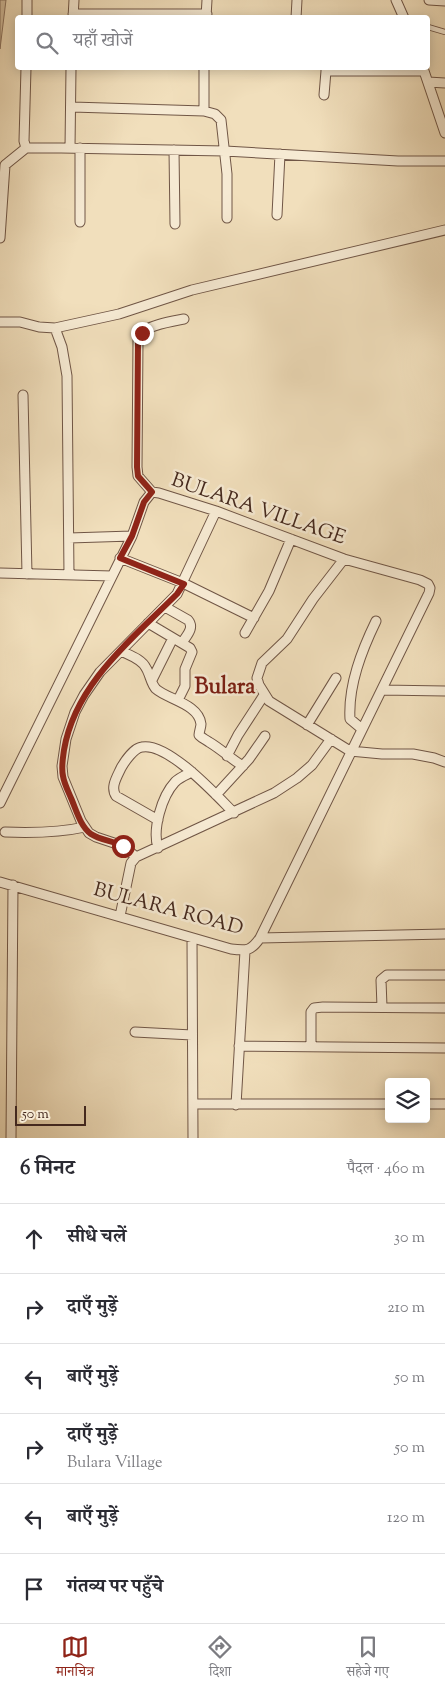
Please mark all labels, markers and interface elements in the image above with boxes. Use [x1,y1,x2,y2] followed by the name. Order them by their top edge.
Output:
[15,15,430,70] search box
[73,28,133,55] text: यहाँ खोजें
[33,29,61,57] icon: search
[131,322,154,345] route end
[167,467,349,553] street label: BULARA VILLAGE
[195,672,256,704] district label: Bulara
[112,835,135,858] route start
[90,876,246,944] street label: BULARA ROAD
[385,1078,430,1123] map controls
[385,1078,430,1123] button: layers
[15,1103,86,1126] scale bar
[22,1105,49,1125] text: 50 m
[20,1154,75,1184] text: 6 मिनट
[347,1158,425,1181] text: पैदल · 460 m
[67,1224,126,1251] text: सीधे चलें
[20,1225,48,1253] icon: ahead
[394,1227,425,1250] text: 30 m
[67,1294,118,1321] text: दाएँ मुड़ें
[20,1295,48,1323] icon: right
[387,1297,425,1320] text: 210 m
[67,1364,118,1391] text: बाएँ मुड़ें
[20,1365,48,1393] icon: left
[394,1367,425,1390] text: 50 m
[67,1422,118,1449] text: दाएँ मुड़ें
[20,1435,48,1463] icon: right
[394,1437,425,1460] text: 50 m
[67,1452,162,1475] text: Bulara Village
[67,1504,118,1531] text: बाएँ मुड़ें
[20,1505,48,1533] icon: left
[387,1507,425,1530] text: 120 m
[67,1574,163,1601] text: गंतव्य पर पहुँचे
[20,1575,48,1603] icon: arrive
[56,1633,94,1685] tab: मानचित्र
[206,1633,234,1685] tab: दिशा
[346,1633,389,1685] tab: सहेजे गए

